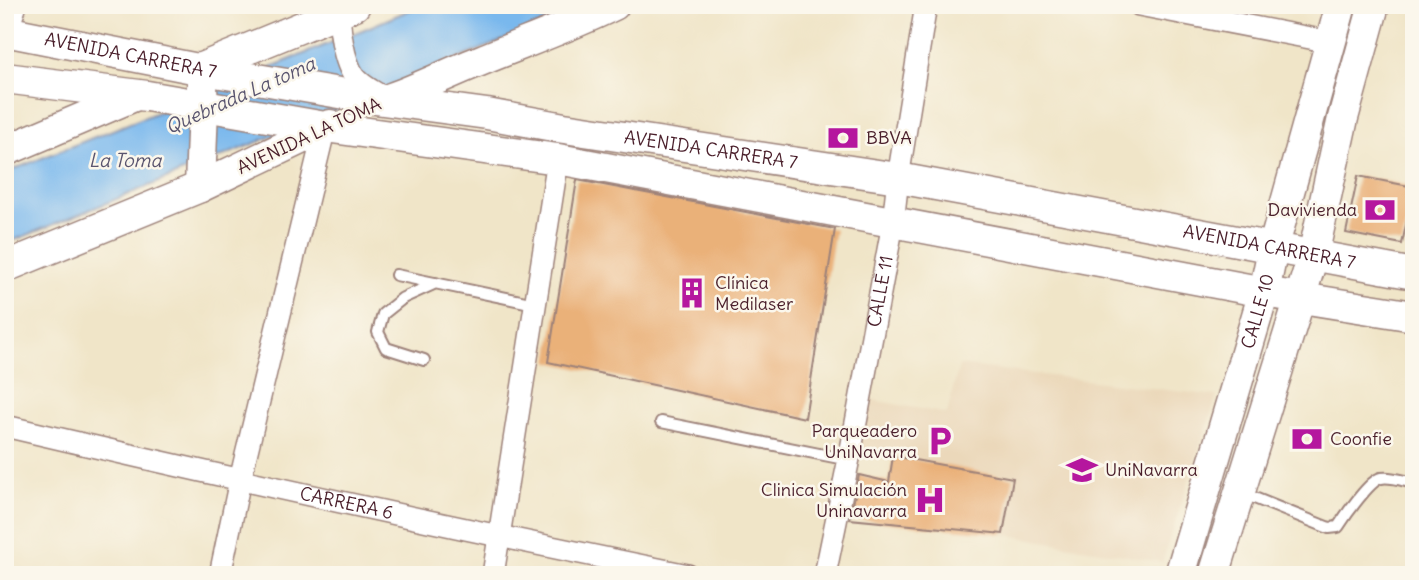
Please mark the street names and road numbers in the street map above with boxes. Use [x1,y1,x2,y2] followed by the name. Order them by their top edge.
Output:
[43,27,219,83] street label: AVENIDA CARRERA 7
[233,92,385,179] street label: AVENIDA LA TOMA
[623,125,799,174] street label: AVENIDA CARRERA 7
[1181,219,1358,274] street label: AVENIDA CARRERA 7
[862,254,898,329] street label: CALLE 11
[1236,272,1279,351] street label: CALLE 10
[298,481,395,524] street label: CARRERA 6

